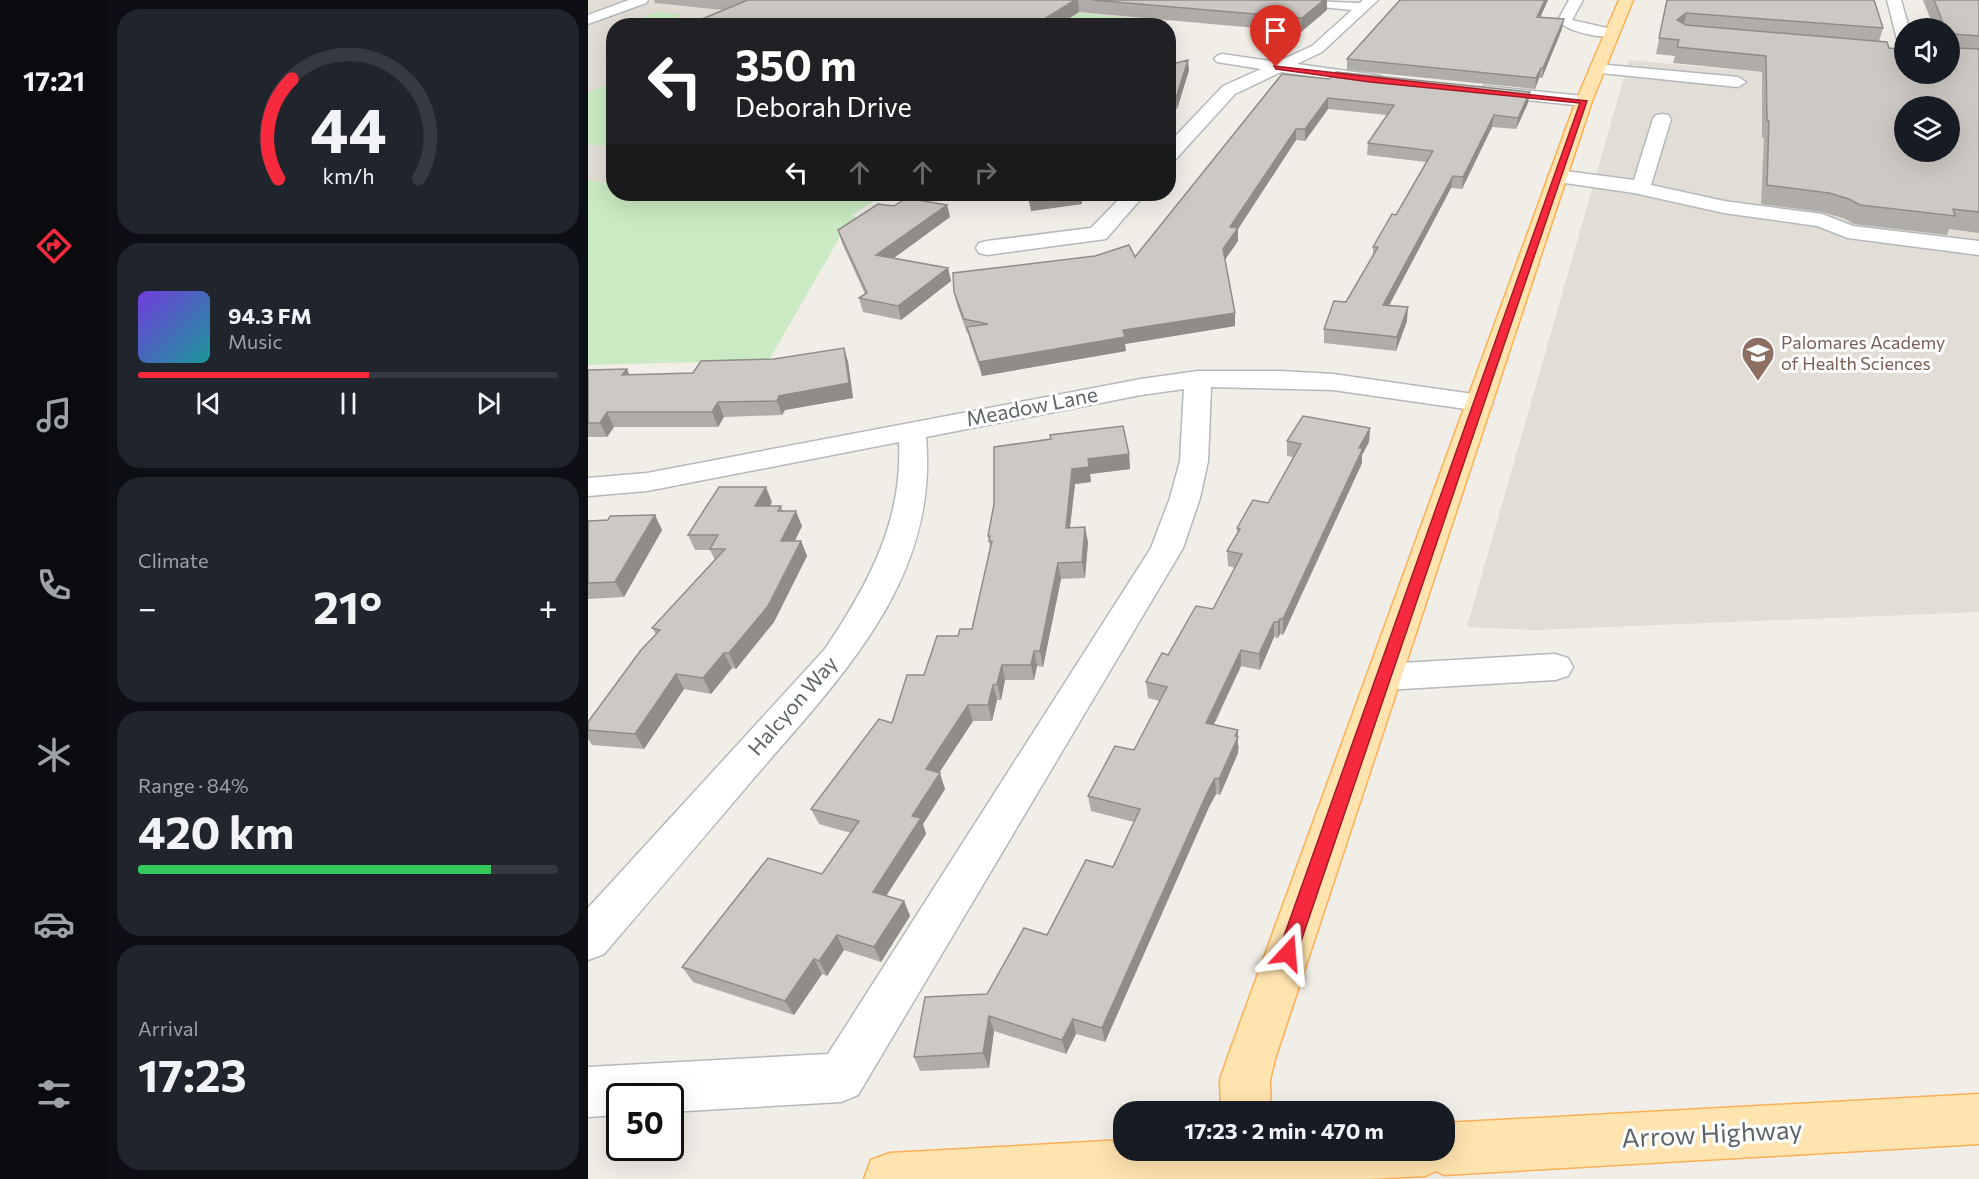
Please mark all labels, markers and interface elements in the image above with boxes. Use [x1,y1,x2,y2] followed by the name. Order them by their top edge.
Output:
[1250,5,1301,67] pin
[1259,14,1292,47] icon: arrive
[1894,18,1960,162] map controls
[1894,18,1960,84] button: sound
[735,38,857,90] text: 350 m
[636,42,714,120] icon: left
[23,64,85,97] text: 17:21
[310,90,386,166] text: 44
[735,90,912,123] text: Deborah Drive
[1894,96,1960,162] button: layers
[780,156,813,189] icon: left
[843,156,876,189] icon: ahead
[906,156,939,189] icon: ahead
[969,156,1002,189] icon: right
[322,162,374,188] text: km/h
[33,225,75,267] icon: directions
[228,302,312,329] text: 94.3 FM
[228,329,282,353] text: Music
[1781,331,1945,374] place label: Palomares Academy of Health Sciences
[1740,335,1776,382] school or university icon: Palomares Academy of Health Sciences
[964,381,1100,431] street label: Meadow Lane
[192,387,225,420] icon: previous
[332,387,365,420] icon: pause
[472,387,505,420] icon: next
[33,394,75,436] icon: music
[138,548,208,572] text: Climate
[33,564,75,606] icon: phone
[313,578,382,633] text: 21°
[138,586,157,627] text: −
[539,586,558,627] text: +
[742,650,842,760] street label: Halcyon Way
[33,734,75,776] icon: climate
[138,773,249,797] text: Range · 84%
[138,803,294,858] text: 420 km
[33,903,75,945] icon: car
[1256,921,1320,985] position arrow
[138,1016,199,1040] text: Arrival
[138,1046,247,1101] text: 17:23
[33,1073,75,1115] icon: filters
[606,1083,684,1161] speed limit sign: 50
[1621,1112,1803,1153] street label: Arrow Highway
[1184,1117,1384,1144] text: 17:23 · 2 min · 470 m

